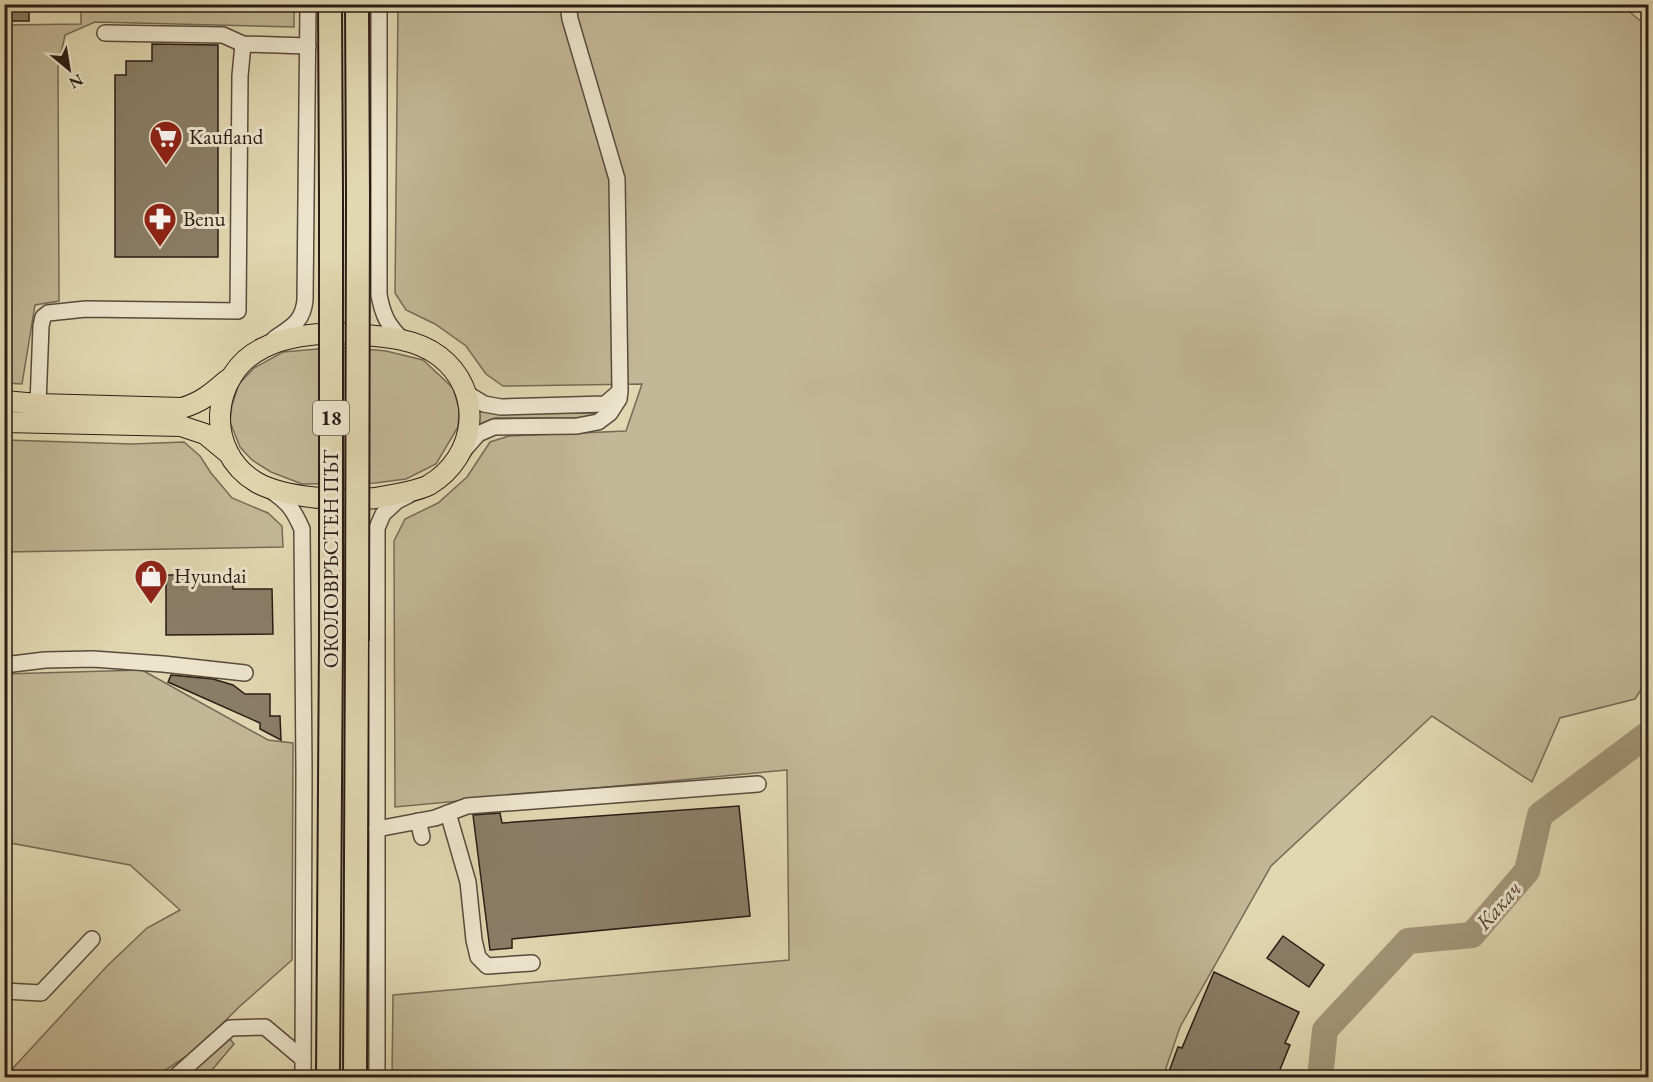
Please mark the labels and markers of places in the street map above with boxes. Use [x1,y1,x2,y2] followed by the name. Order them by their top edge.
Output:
[148,119,184,166] supermarket icon: Kaufland
[189,123,264,150] place label: Kaufland
[142,201,178,248] pharmacy icon: Benu
[183,205,226,232] place label: Benu
[133,558,169,605] shop icon: Hyundai
[174,562,247,589] place label: Hyundai

